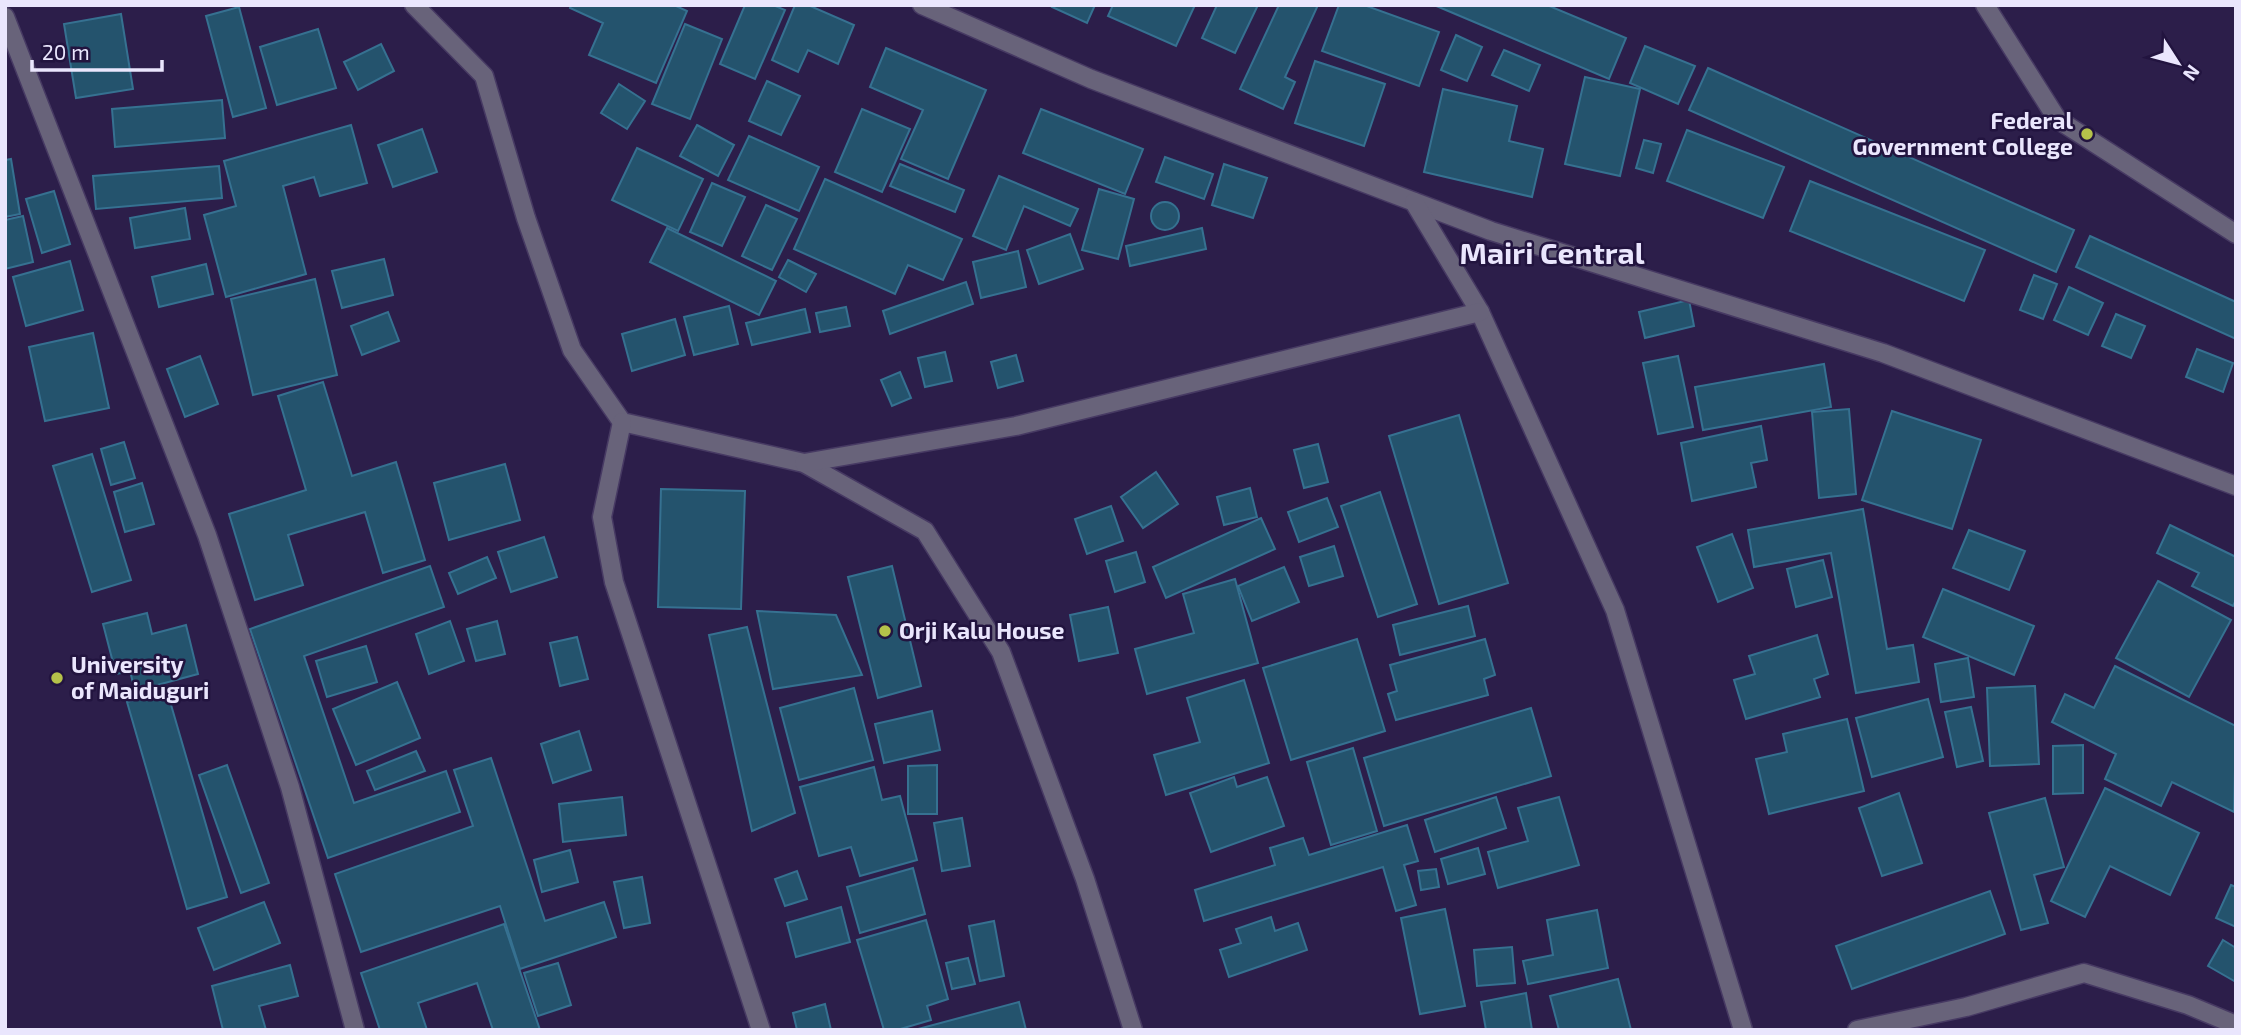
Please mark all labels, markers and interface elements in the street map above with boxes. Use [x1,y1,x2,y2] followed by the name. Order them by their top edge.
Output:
[32,28,161,72] scale bar
[2143,28,2213,98] north arrow
[42,39,90,64] text: 20 m
[2179,61,2205,86] text: N
[1852,106,2073,160] place label: Federal Government College
[2079,126,2095,142] marker: Federal Government College
[1460,234,1645,270] district label: Mairi Central
[899,616,1064,644] place label: Orji Kalu House
[877,623,893,639] marker: Orji Kalu House
[71,650,209,704] place label: University of Maiduguri
[49,670,65,686] marker: University of Maiduguri

